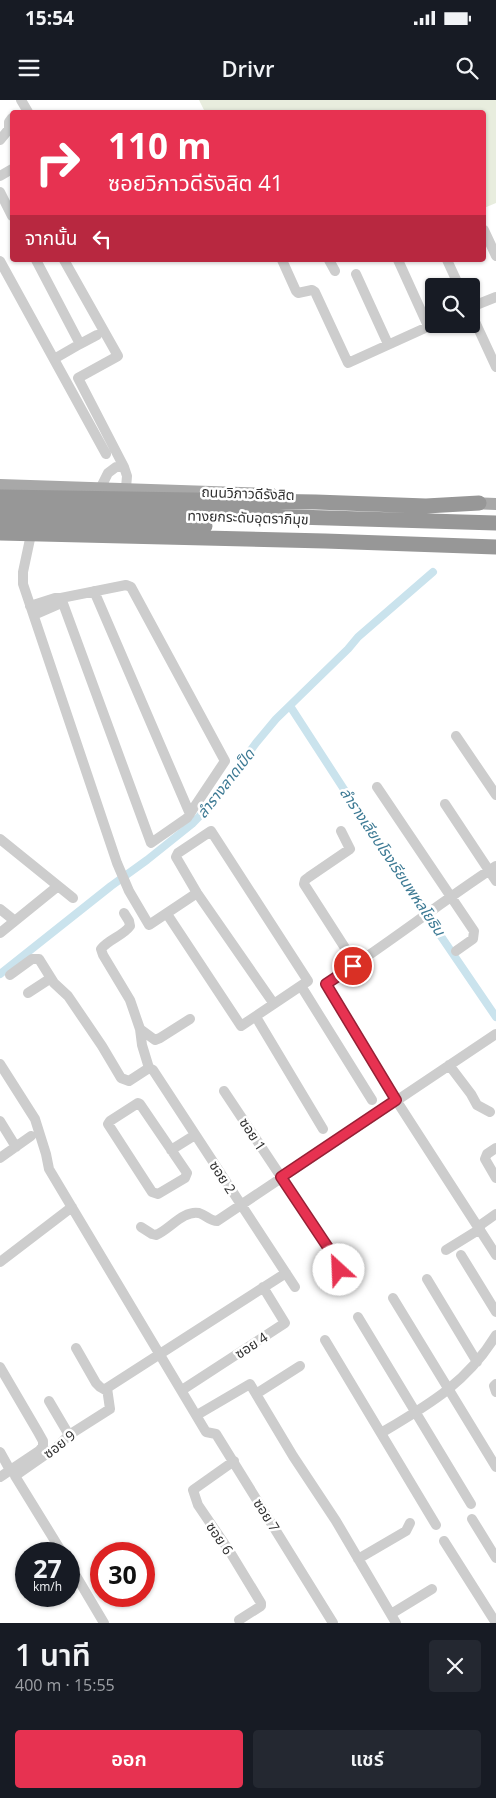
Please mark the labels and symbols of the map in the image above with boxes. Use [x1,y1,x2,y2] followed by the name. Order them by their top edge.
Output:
[201,482,295,504] street label: ถนนวิภาวดีรังสิต
[187,505,309,529] street label: ทางยกระดับอุตราภิมุข
[192,744,259,822] water label: ลำรางลาดเป็ด
[336,783,451,940] water label: ลำรางเลียบโรงเรียนพหลโยธิน
[332,945,374,987] pin
[235,1114,271,1154] street label: ซอย 1
[205,1157,241,1197] street label: ซอย 2
[312,1243,364,1295] position arrow
[231,1327,271,1363] street label: ซอย 4
[39,1425,79,1463] street label: ซอย 9
[249,1495,285,1535] street label: ซอย 7
[202,1518,238,1558] street label: ซอย 6
[90,1542,155,1607] speed limit sign: 30

